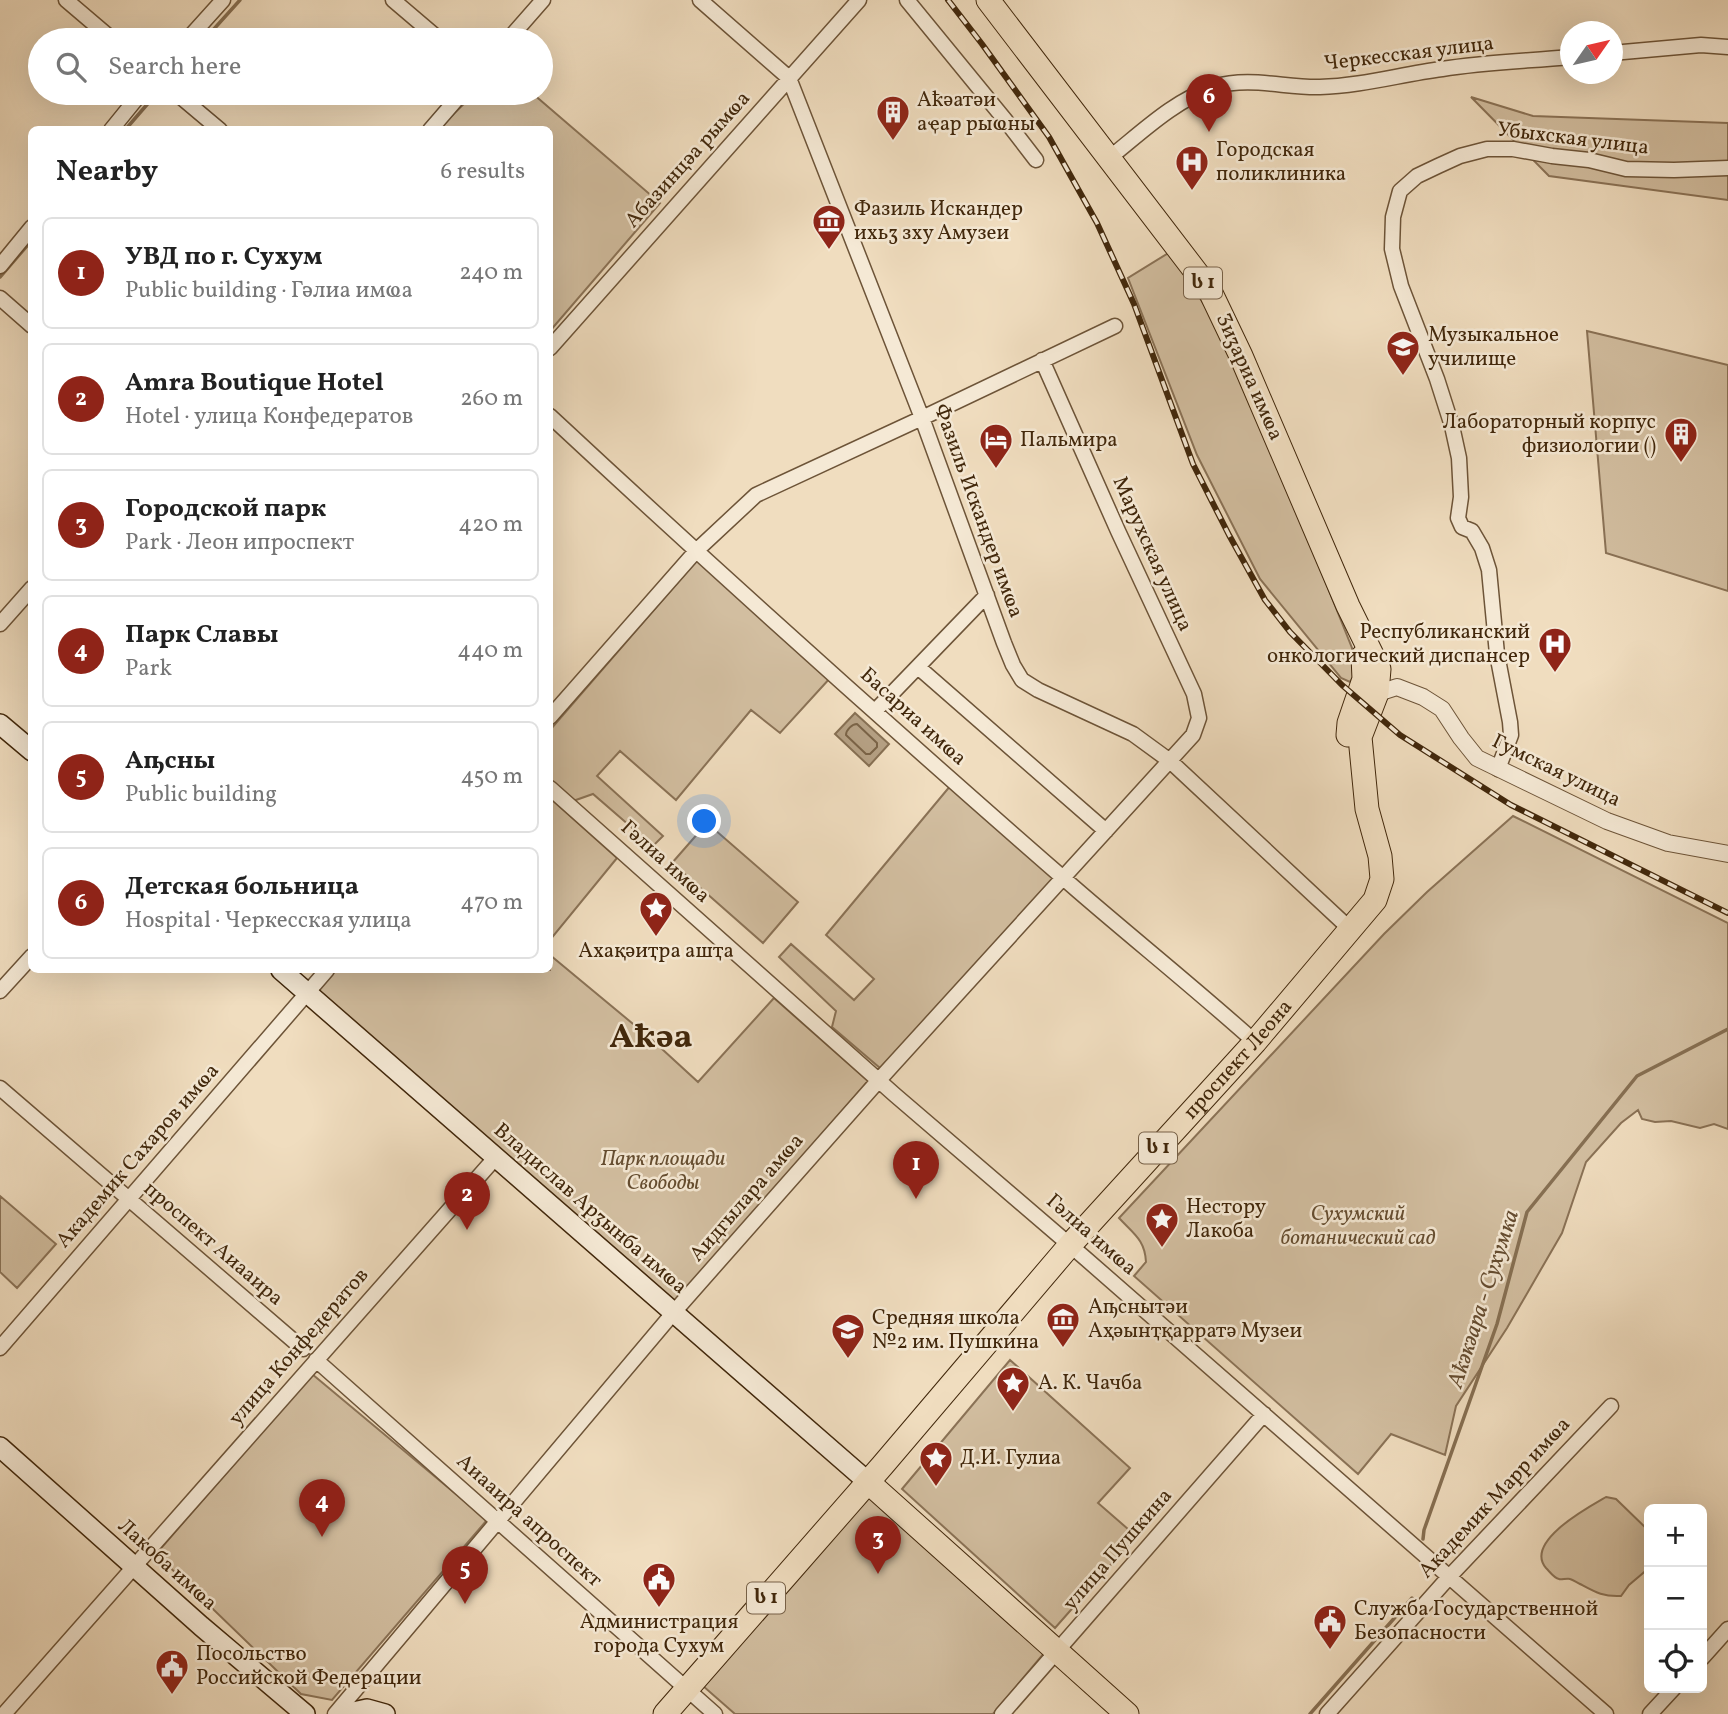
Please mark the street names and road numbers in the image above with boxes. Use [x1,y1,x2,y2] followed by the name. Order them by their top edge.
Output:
[1322,29,1496,79] street label: Черкесская улица
[619,85,757,235] street label: Абазинцәа рымҩа
[1495,115,1651,163] street label: Убыхская улица
[1184,268,1222,298] road number: ს 1
[1208,309,1290,445] street label: Ӡиӡариа имҩа
[926,400,1030,622] street label: Фазиль Искандер имҩа
[1105,472,1199,636] street label: Марухская улица
[853,661,973,773] street label: Басариа имҩа
[1487,727,1625,815] street label: Гумская улица
[614,814,716,910] street label: Гәлиа имҩа
[1177,993,1299,1126] street label: проспект Леона
[50,1057,226,1255] street label: Академик Сахаров имҩа
[487,1117,693,1301] street label: Владислав Арӡынба имҩа
[683,1128,811,1268] street label: Аидгылара амҩа
[1139,1132,1177,1164] road number: ს 1
[137,1175,289,1313] street label: проспект Аиааира
[1039,1187,1143,1283] street label: Гәлиа имҩа
[222,1262,376,1432] street label: улица Конфедератов
[1412,1411,1578,1585] street label: Академик Марр имҩа
[450,1448,609,1595] street label: Аиааира апроспект
[1057,1482,1179,1618] street label: улица Пушкина
[111,1512,223,1618] street label: Лакоба имҩа
[747,1582,785,1614] road number: ს 1

